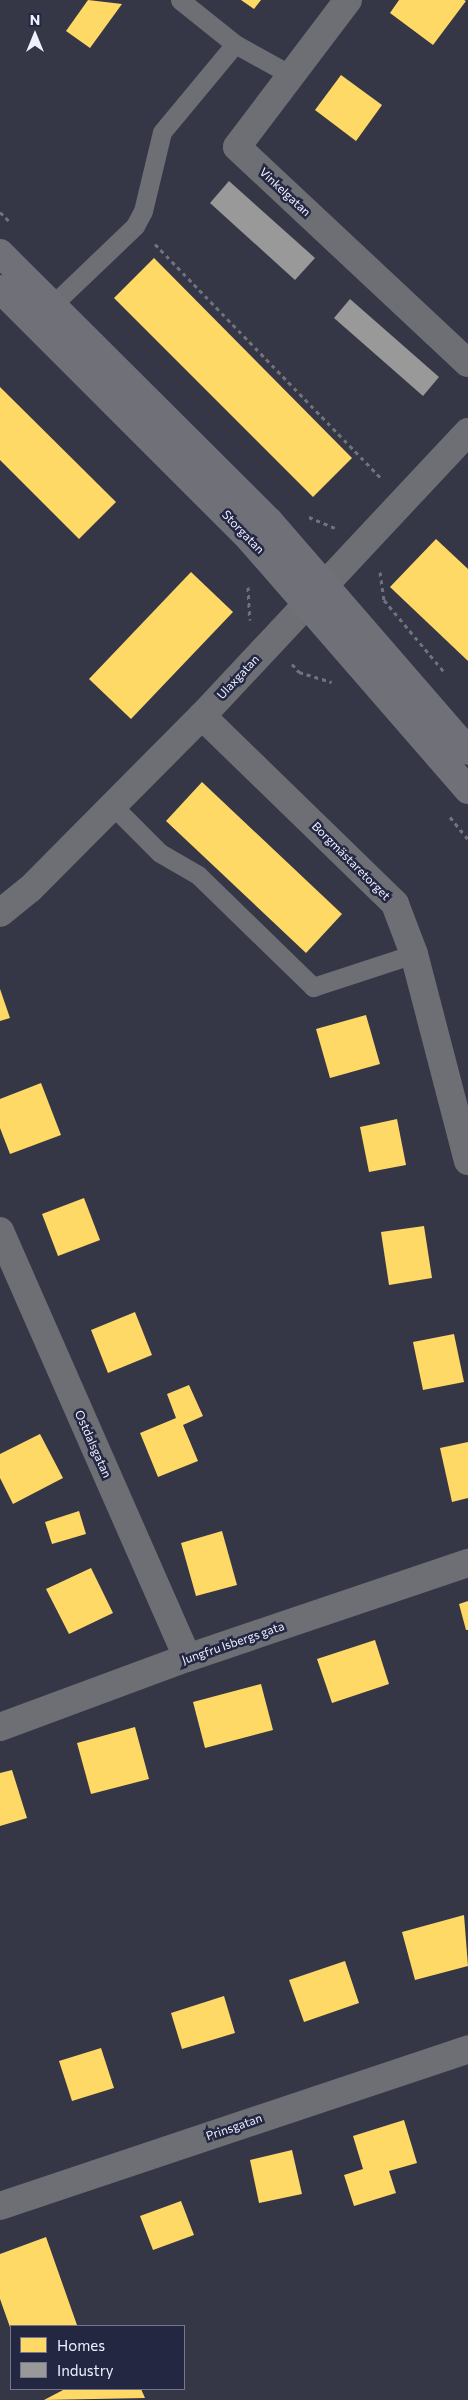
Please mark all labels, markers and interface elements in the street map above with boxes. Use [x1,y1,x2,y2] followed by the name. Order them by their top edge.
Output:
[10,10,60,60] north arrow
[30,11,40,28] text: N
[256,165,314,219] street label: Vinkelgatan
[219,507,267,557] street label: Storgatan
[214,652,262,702] street label: Ulaxgatan
[309,819,393,903] street label: Borgmästaretorget
[72,1408,114,1480] street label: Ostdalsgatan
[180,1619,286,1667] street label: Jungfru Isbergs gata
[204,2111,264,2143] street label: Prinsgatan
[10,2325,185,2390] legend
[57,2336,105,2354] text: Homes
[57,2361,114,2379] text: Industry

